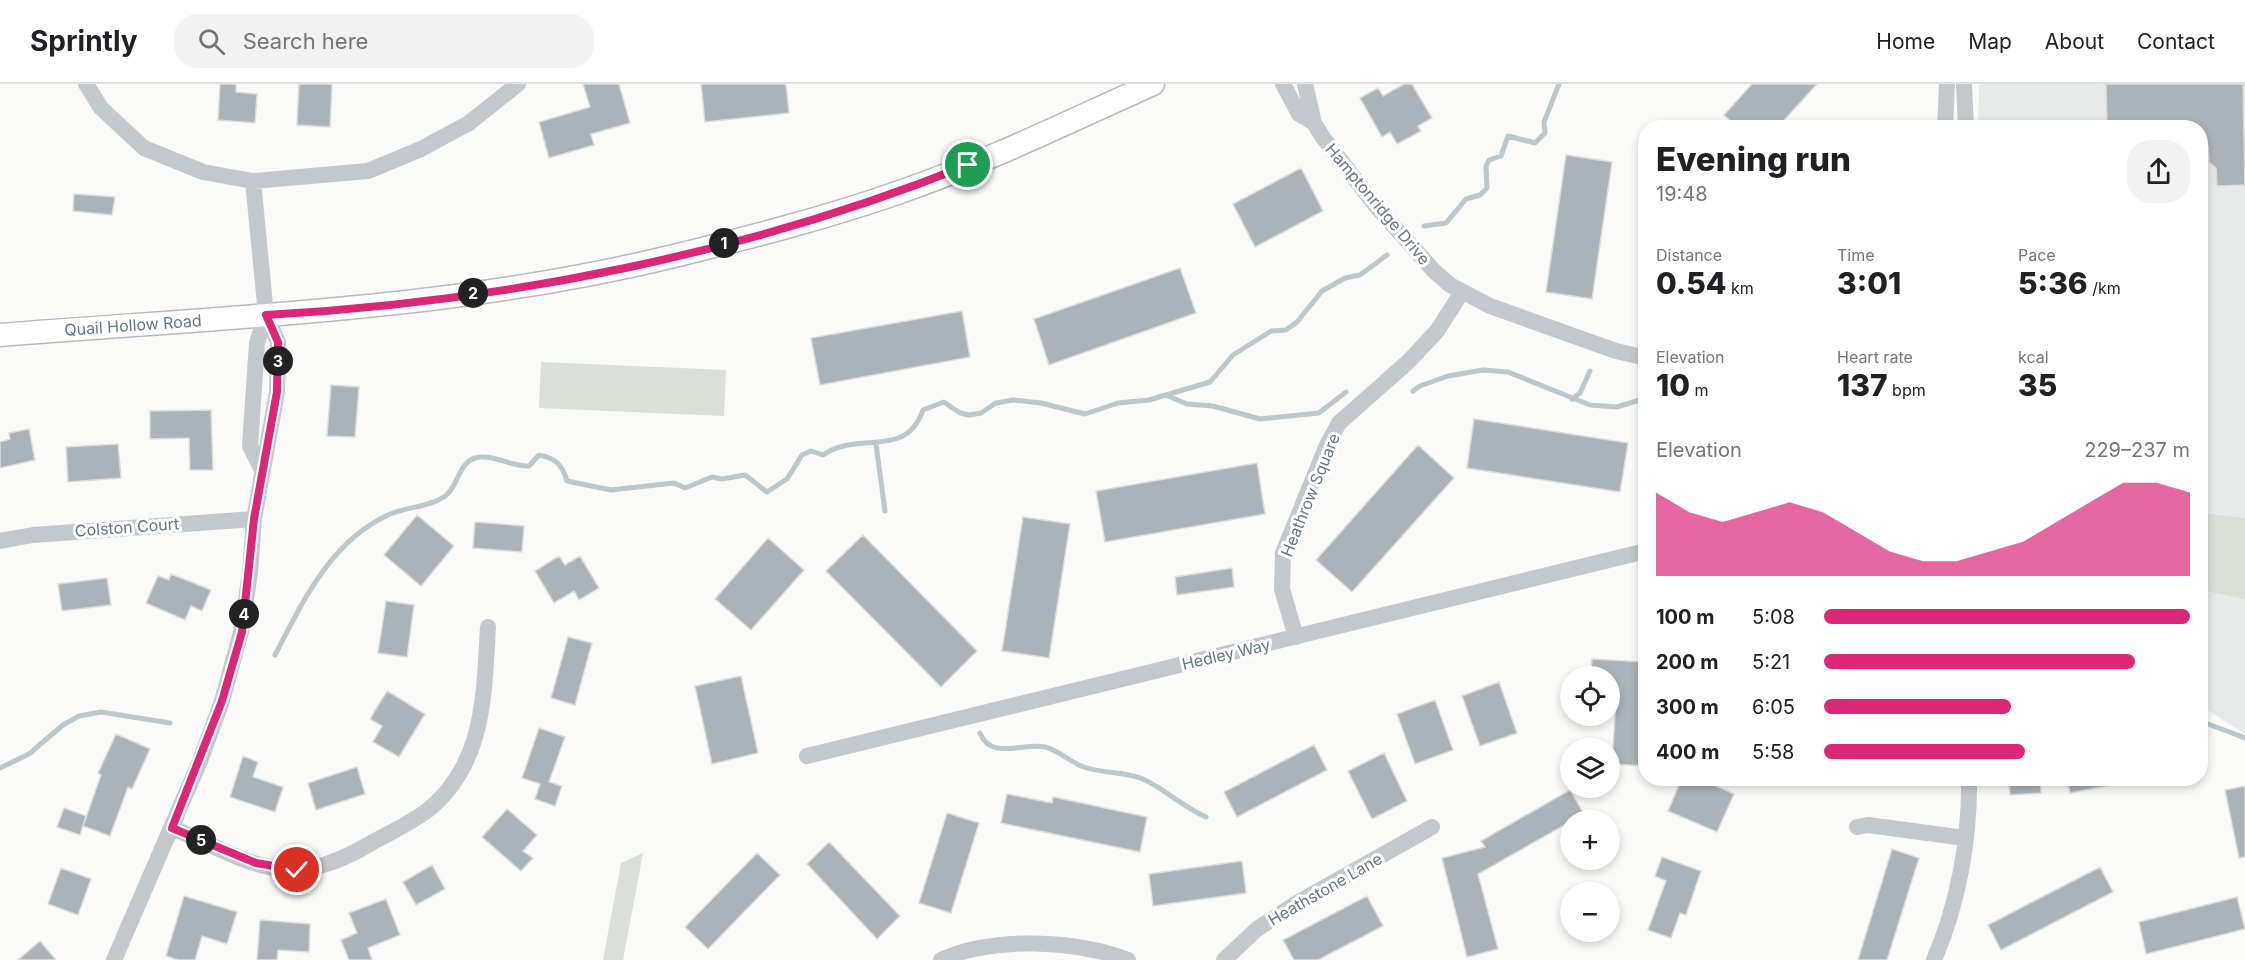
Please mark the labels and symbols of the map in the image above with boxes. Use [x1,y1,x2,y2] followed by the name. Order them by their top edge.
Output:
[942,139,993,190] pin
[1321,139,1435,269] street label: Hamptonridge Drive
[709,228,739,258] pin: 1
[458,278,488,308] pin: 2
[64,310,202,340] street label: Quail Hollow Road
[263,346,293,376] pin: 3
[1276,430,1344,560] street label: Heathrow Square
[74,513,180,541] street label: Colston Court
[229,599,259,629] pin: 4
[1180,634,1272,674] street label: Hedley Way
[186,825,216,855] pin: 5
[271,844,322,895] pin
[1264,848,1386,930] street label: Heathstone Lane

